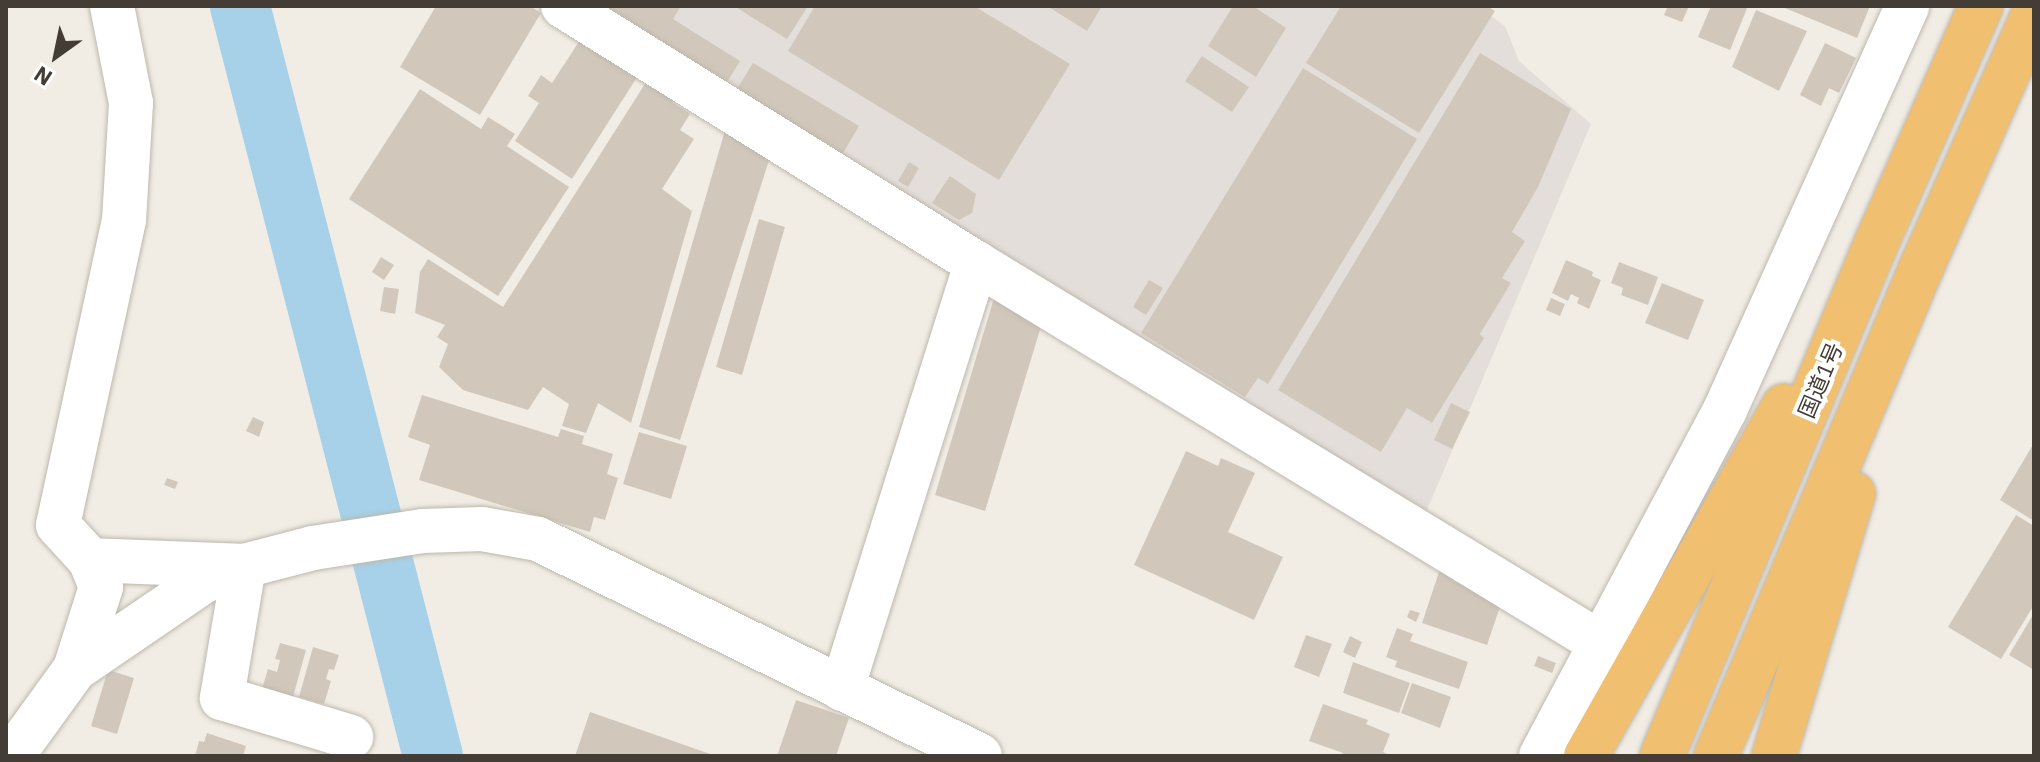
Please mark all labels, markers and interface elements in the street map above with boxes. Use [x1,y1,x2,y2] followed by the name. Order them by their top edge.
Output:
[16,16,96,96] north arrow
[28,60,57,93] text: N
[1792,338,1848,422] street label: 国道1号

